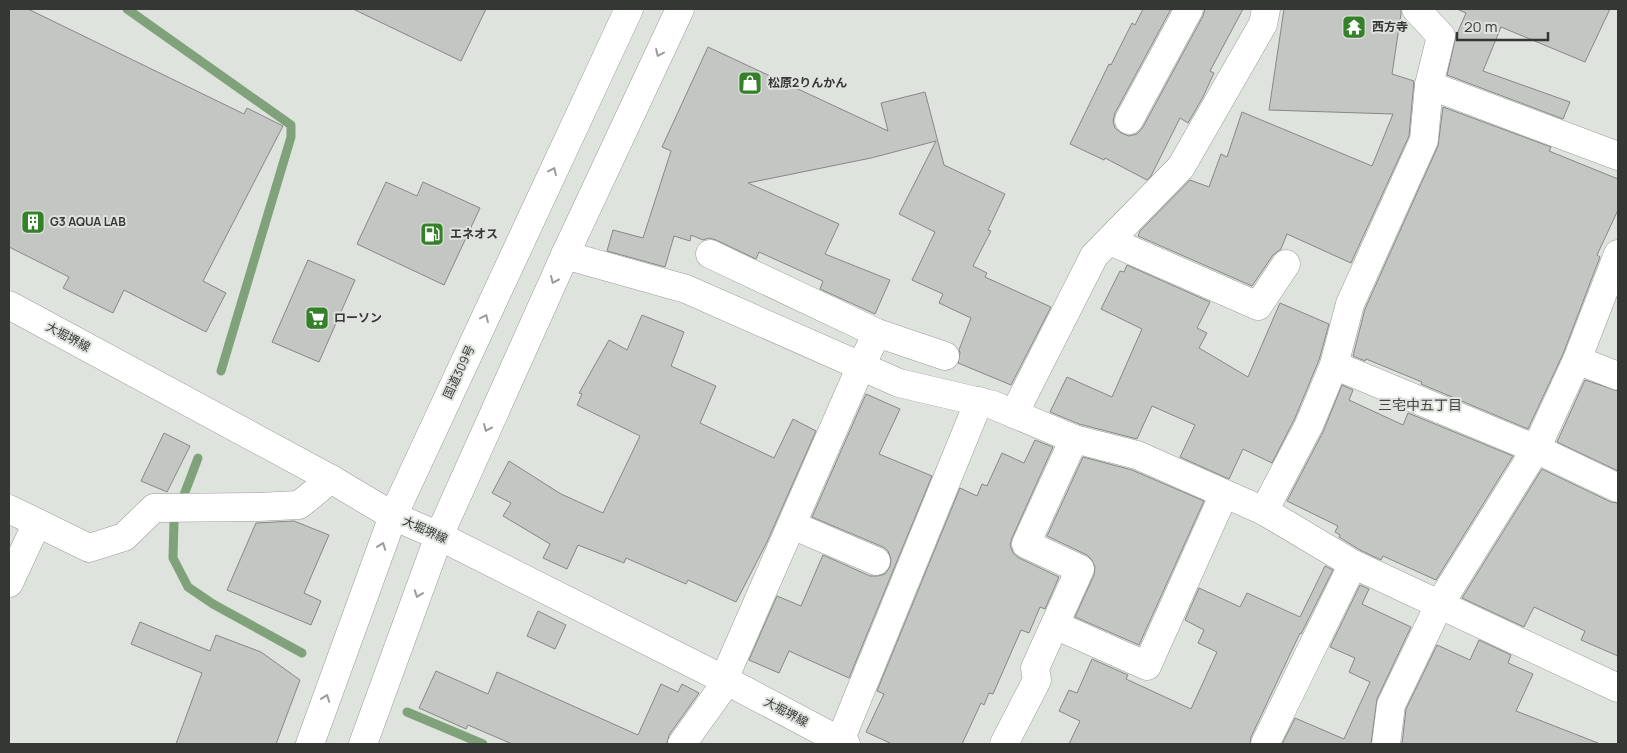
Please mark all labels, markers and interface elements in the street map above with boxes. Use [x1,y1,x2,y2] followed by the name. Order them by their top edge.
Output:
[1457,10,1548,42] scale bar
[1341,14,1367,40] temple icon: 西方寺
[1464,16,1497,37] text: 20 m
[1372,18,1408,35] place label: 西方寺
[655,48,666,57] one-way arrow
[737,70,763,96] shop icon: 松原2りんかん
[768,74,847,91] place label: 松原2りんかん
[547,167,557,176] one-way arrow
[20,209,46,235] building icon: G3 AQUA LAB
[50,213,126,230] place label: G3 AQUA LAB
[419,221,445,247] fuel station icon: エネオス
[450,225,498,242] place label: エネオス
[550,275,561,284] one-way arrow
[304,305,330,331] supermarket icon: ローソン
[334,309,382,326] place label: ローソン
[478,314,489,323] one-way arrow
[43,318,93,355] street label: 大堀堺線
[439,342,478,401] street label: 国道309号
[1378,395,1462,414] district label: 三宅中五丁目
[483,423,494,432] one-way arrow
[400,512,451,547] street label: 大堀堺線
[376,542,386,551] one-way arrow
[414,589,424,597] one-way arrow
[761,693,811,730] street label: 大堀堺線
[320,695,330,703] one-way arrow

